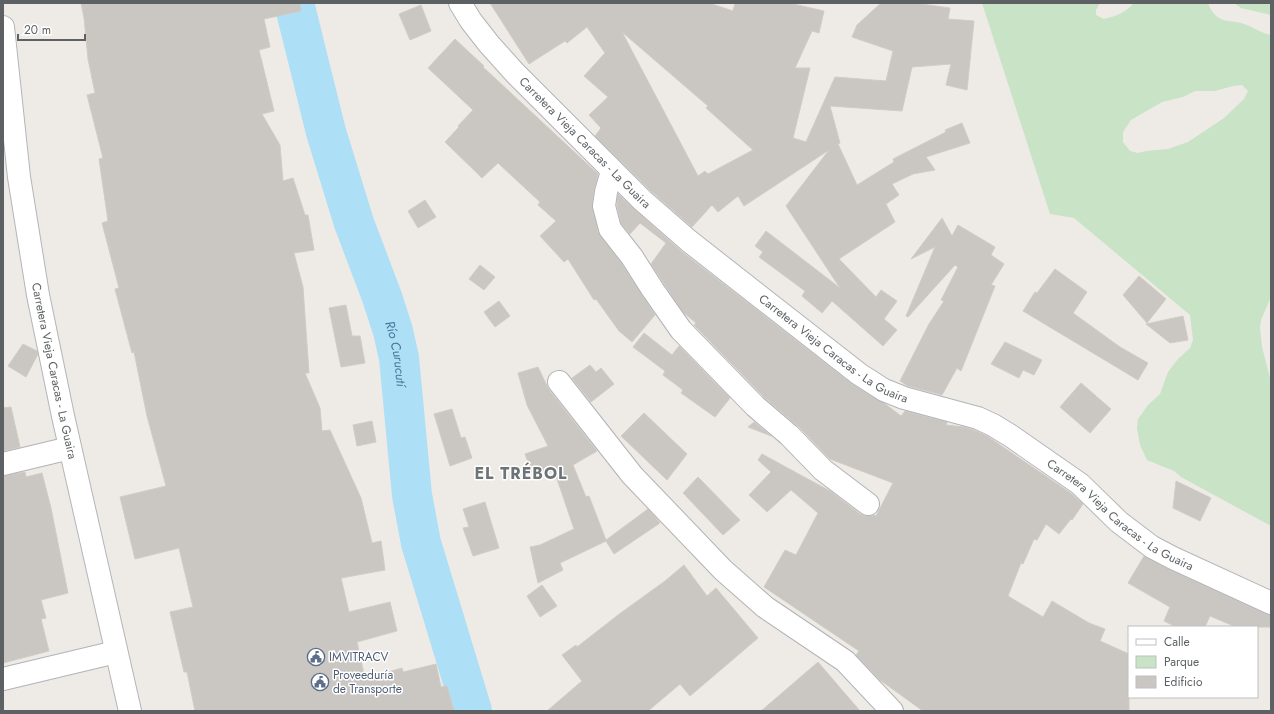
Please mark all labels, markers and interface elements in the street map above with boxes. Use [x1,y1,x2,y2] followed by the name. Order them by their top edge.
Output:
[18,16,85,42] scale bar
[24,21,51,39] text: 20 m
[515,73,655,213] street label: Carretera Vieja Caracas - La Guaira
[27,281,82,461] street label: Carretera Vieja Caracas - La Guaira
[755,290,910,408] street label: Carretera Vieja Caracas - La Guaira
[380,319,411,389] water label: Río Curucutí
[1043,455,1197,575] street label: Carretera Vieja Caracas - La Guaira
[474,462,568,485] district label: EL TRÉBOL
[1128,626,1258,698] legend
[1164,633,1190,651] text: Calle
[306,647,326,667] public building icon: IMVITRACV
[329,648,388,666] place label: IMVITRACV
[1164,653,1199,671] text: Parque
[333,666,402,698] place label: Proveeduría de Transporte
[310,672,330,692] public building icon: Proveeduría de Transporte
[1164,673,1203,691] text: Edificio

